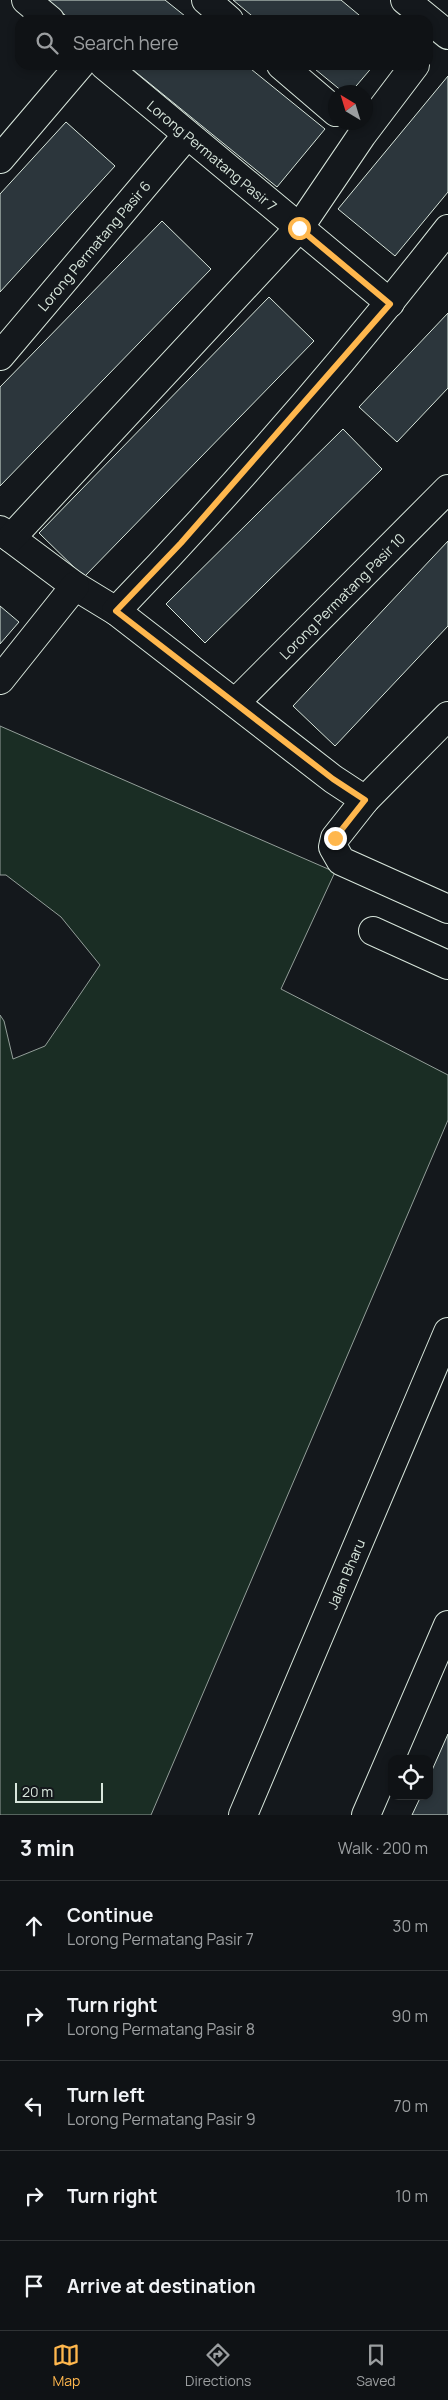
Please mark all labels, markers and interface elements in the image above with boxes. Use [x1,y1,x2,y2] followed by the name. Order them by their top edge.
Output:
[15,15,433,70] search box
[33,29,61,57] icon: search
[73,30,179,56] text: Search here
[328,85,373,130] north arrow
[143,96,281,215] street label: Lorong Permatang Pasir 7
[33,176,154,315] street label: Lorong Permatang Pasir 6
[288,217,311,240] route start
[275,528,409,663] street label: Lorong Permatang Pasir 10
[324,827,347,850] route end
[322,1536,369,1612] street label: Jalan Bharu
[388,1755,433,1800] map controls
[388,1755,433,1800] button: locate
[15,1780,102,1803] scale bar
[22,1782,53,1801] text: 20 m
[20,1834,74,1862] text: 3 min
[338,1837,428,1859] text: Walk · 200 m
[67,1902,153,1928] text: Continue
[20,1912,48,1940] icon: ahead
[393,1915,428,1937] text: 30 m
[67,1928,254,1950] text: Lorong Permatang Pasir 7
[67,1992,157,2018] text: Turn right
[20,2002,48,2030] icon: right
[392,2005,428,2027] text: 90 m
[67,2018,255,2040] text: Lorong Permatang Pasir 8
[67,2082,145,2108] text: Turn left
[20,2092,48,2120] icon: left
[393,2095,428,2117] text: 70 m
[67,2108,256,2130] text: Lorong Permatang Pasir 9
[20,2182,48,2210] icon: right
[67,2183,157,2209] text: Turn right
[395,2185,428,2207] text: 10 m
[20,2272,48,2300] icon: arrive
[67,2273,256,2299] text: Arrive at destination
[52,2341,80,2390] tab: Map
[185,2341,251,2390] tab: Directions
[356,2341,396,2390] tab: Saved

